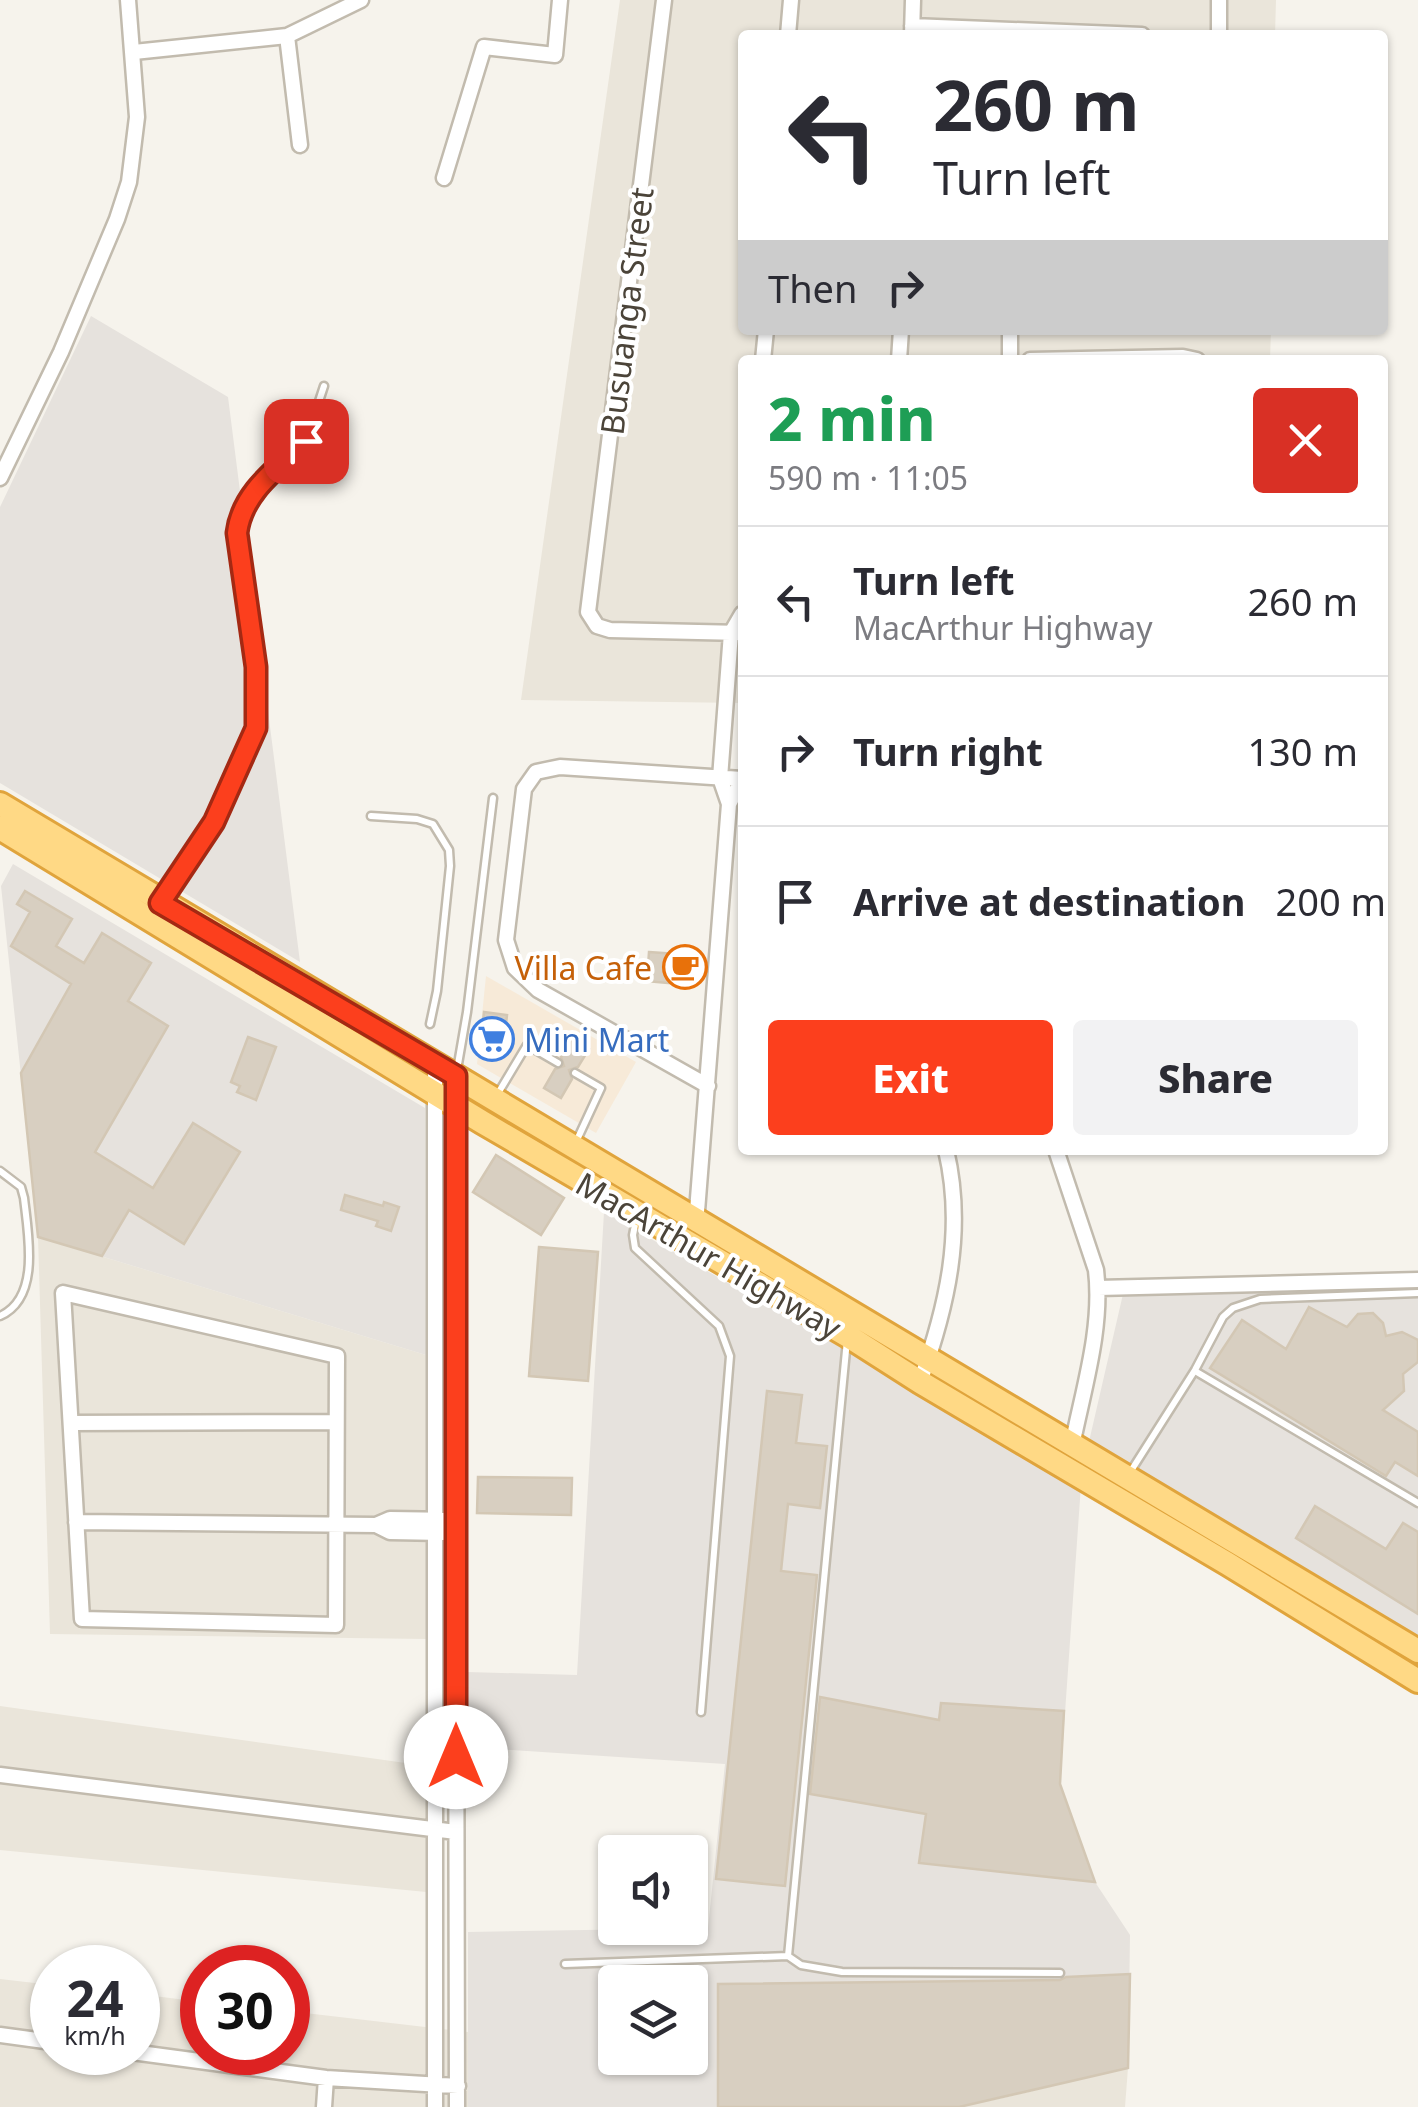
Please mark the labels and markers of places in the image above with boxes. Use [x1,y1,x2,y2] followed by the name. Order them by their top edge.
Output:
[264,399,349,484] pin
[662,944,708,990] cafe icon: Villa Cafe
[515,946,652,989] place label: Villa Cafe
[469,1016,515,1062] supermarket icon: Mini Mart
[524,1018,669,1061] place label: Mini Mart

